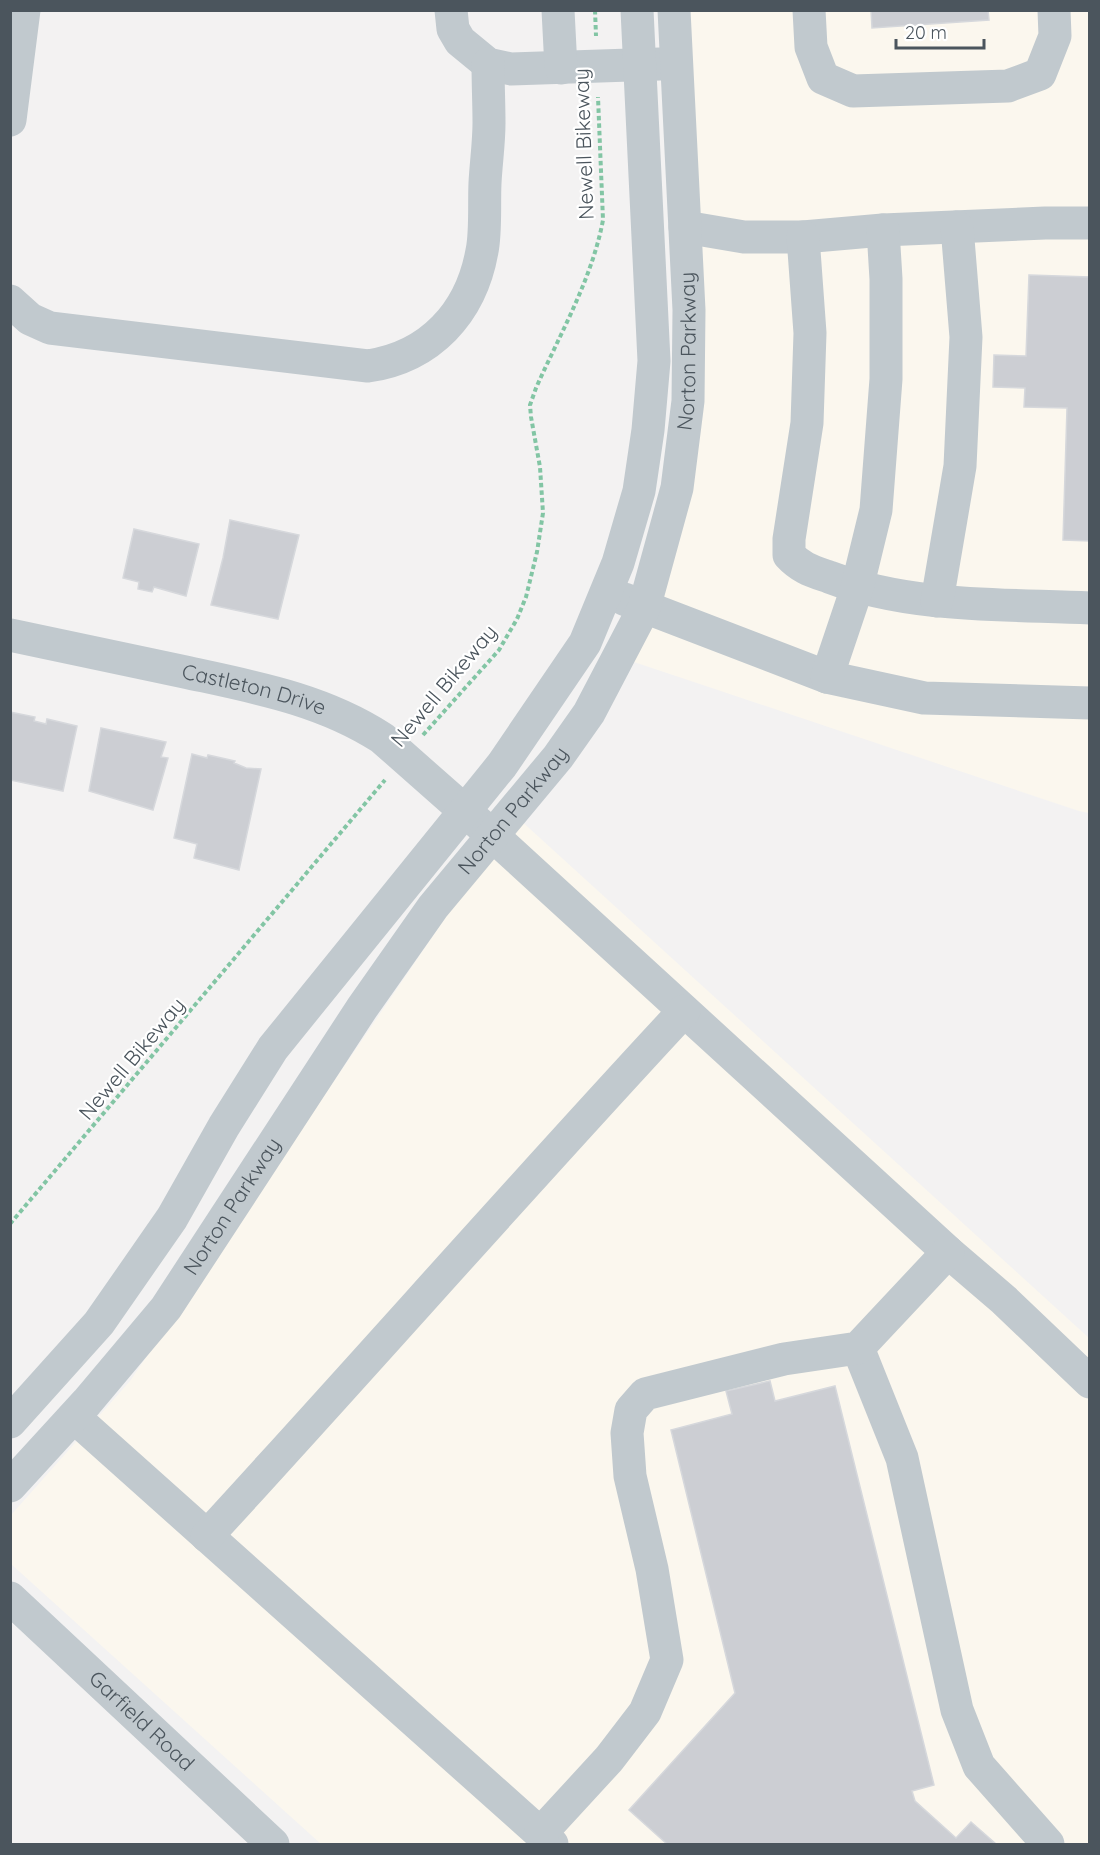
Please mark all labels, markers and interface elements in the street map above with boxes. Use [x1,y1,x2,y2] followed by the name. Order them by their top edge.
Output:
[896,12,984,50] scale bar
[905,21,947,44] text: 20 m
[567,68,599,220] street label: Newell Bikeway
[670,271,701,432] street label: Norton Parkway
[385,619,502,752] street label: Newell Bikeway
[180,658,330,720] street label: Castleton Drive
[452,741,573,879] street label: Norton Parkway
[73,992,190,1125] street label: Newell Bikeway
[177,1132,286,1279] street label: Norton Parkway
[84,1665,200,1776] street label: Garfield Road

